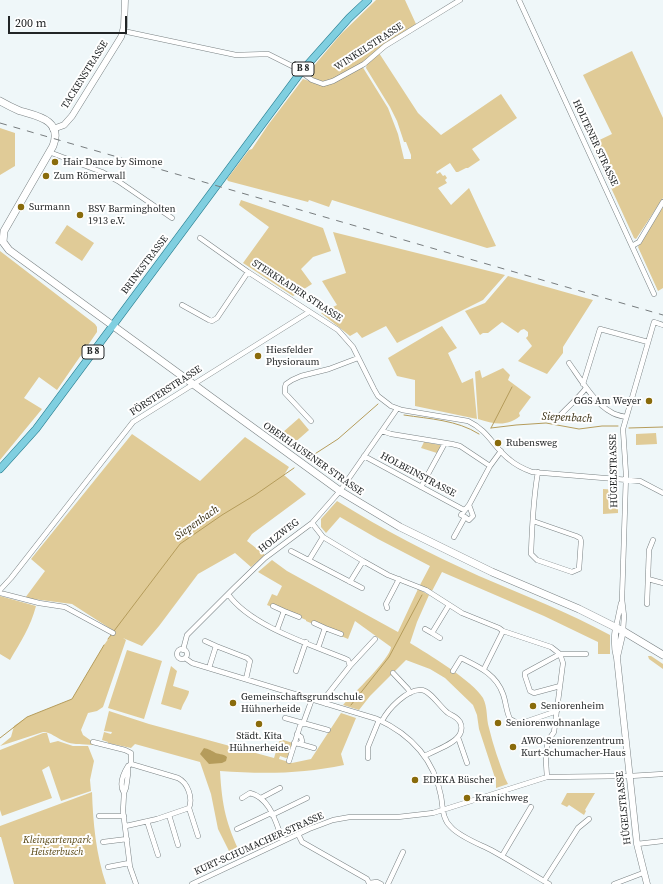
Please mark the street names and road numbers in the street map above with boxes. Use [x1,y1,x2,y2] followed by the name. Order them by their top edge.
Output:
[332,20,406,74] street label: WINKELSTRASSE
[59,39,111,111] street label: TACKENSTRASSE
[292,62,314,76] road number: B 8
[570,98,620,188] street label: HOLTENER STRASSE
[119,233,171,297] street label: BRINKSTRASSE
[250,257,344,325] street label: STERKRADER STRASSE
[82,345,104,359] road number: B 8
[128,363,204,419] street label: FÖRSTERSTRASSE
[260,420,366,498] street label: OBERHAUSENER STRASSE
[607,434,621,508] street label: HÜGELSTRASSE
[378,450,458,500] street label: HOLBEINSTRASSE
[256,516,302,556] street label: HOLZWEG
[614,771,634,845] street label: HÜGELSTRASSE
[192,810,326,878] street label: KURT-SCHUMACHER-STRASSE

